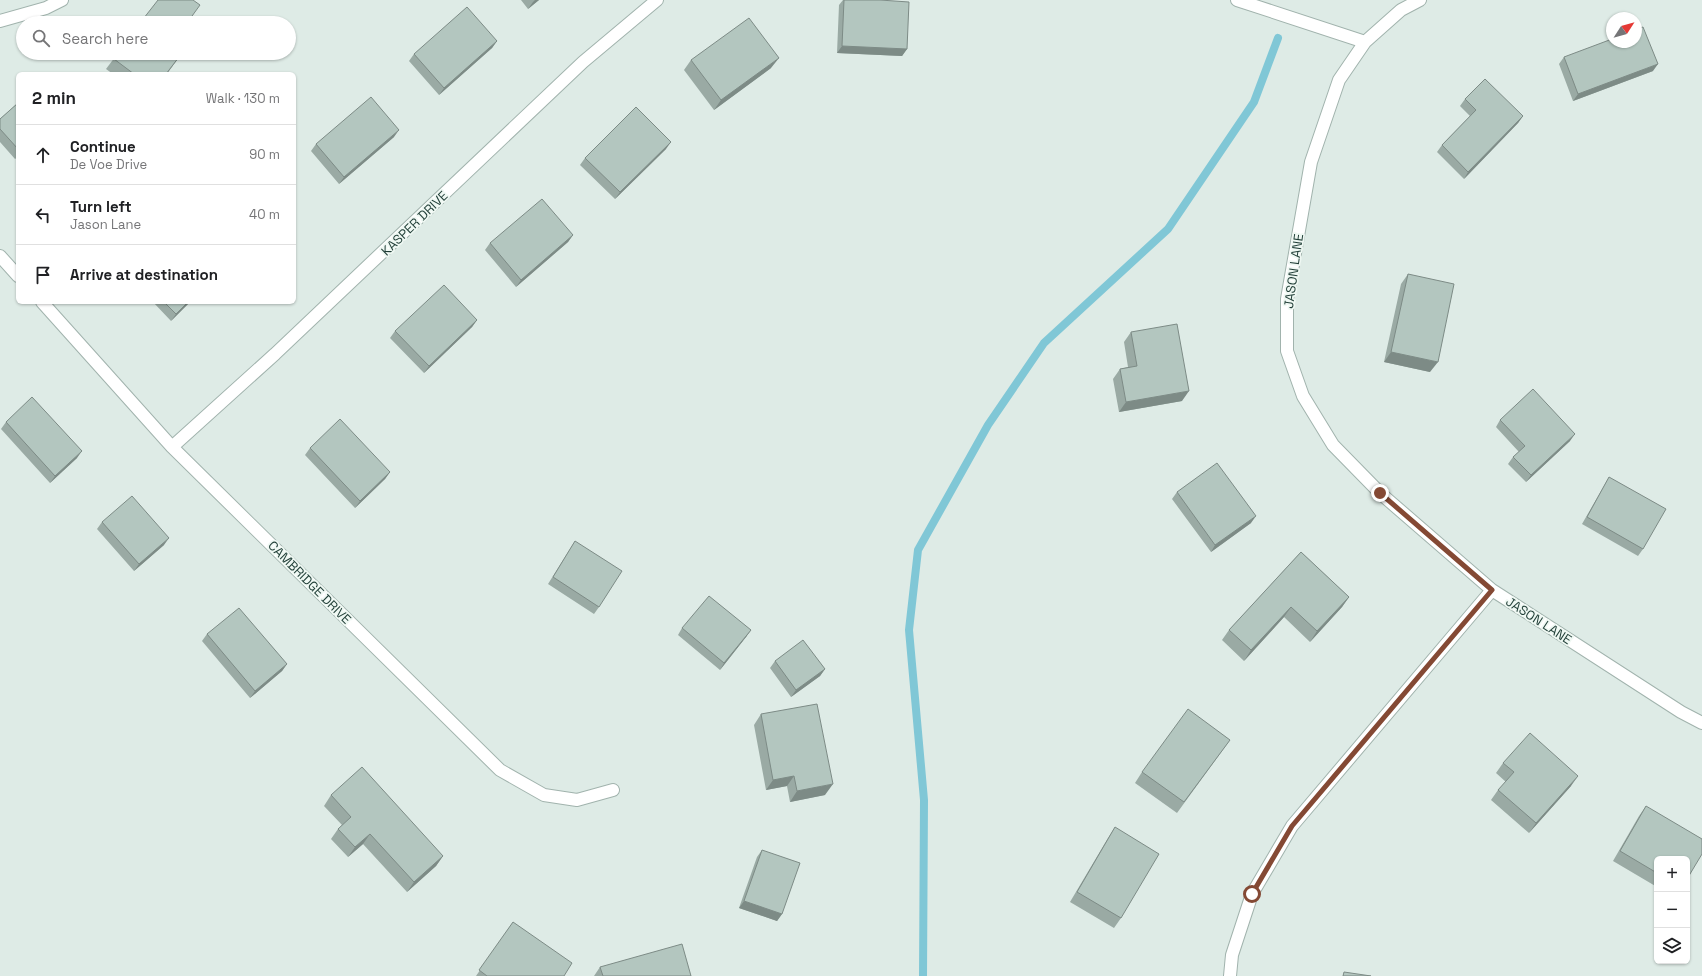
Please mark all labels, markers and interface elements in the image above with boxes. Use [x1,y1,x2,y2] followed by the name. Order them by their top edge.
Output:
[1606,12,1642,48] north arrow
[16,16,296,60] search box
[30,27,52,49] icon: search
[62,29,148,48] text: Search here
[32,87,76,109] text: 2 min
[206,90,280,107] text: Walk · 130 m
[70,137,136,156] text: Continue
[32,144,54,166] icon: ahead
[249,146,280,163] text: 90 m
[70,156,147,173] text: De Voe Drive
[377,187,451,259] street label: KASPER DRIVE
[70,197,132,216] text: Turn left
[32,204,54,226] icon: left
[249,206,280,223] text: 40 m
[70,216,141,233] text: Jason Lane
[1280,233,1307,310] street label: JASON LANE
[32,264,54,286] icon: arrive
[70,265,218,284] text: Arrive at destination
[1371,484,1389,502] route end
[264,537,355,628] street label: CAMBRIDGE DRIVE
[1502,593,1575,648] street label: JASON LANE
[1654,856,1690,964] map controls
[1654,856,1690,892] button: +
[1243,885,1261,903] route start
[1654,892,1690,928] button: −
[1654,928,1690,964] button: layers

